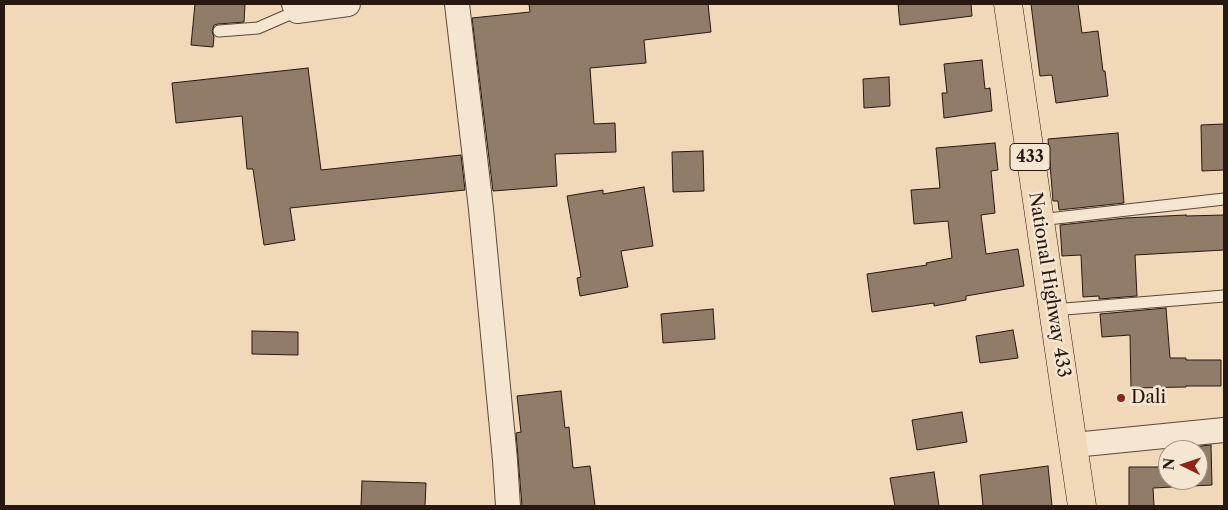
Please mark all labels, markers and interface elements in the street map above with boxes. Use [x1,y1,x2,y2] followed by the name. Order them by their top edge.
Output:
[1010,144,1050,170] road number: 433
[1024,191,1074,379] street label: National Highway 433
[1131,387,1166,409] place label: Dali
[1115,392,1127,404] marker: Dali
[1158,440,1208,490] north arrow
[1160,457,1178,471] text: N

